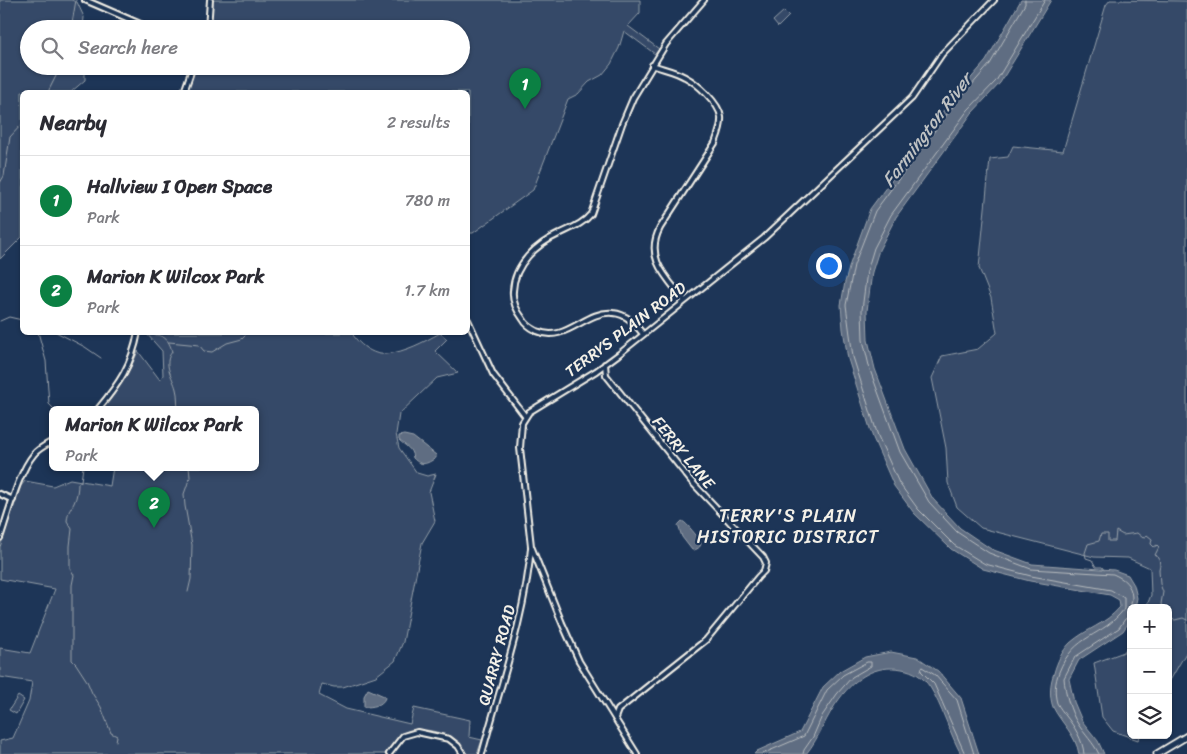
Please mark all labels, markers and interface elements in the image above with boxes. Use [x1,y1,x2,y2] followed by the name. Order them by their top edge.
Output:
[20,20,470,75] search box
[78,31,178,64] text: Search here
[38,34,66,62] icon: search
[873,63,983,194] water label: Farmington River
[509,68,541,109] pin: 1
[40,104,106,142] text: Nearby
[387,108,450,137] text: 2 results
[87,170,272,203] text: Hallview I Open Space
[53,186,59,215] text: 1
[405,186,450,215] text: 780 m
[87,203,120,232] text: Park
[816,253,842,279] your location
[87,260,264,293] text: Marion K Wilcox Park
[558,274,693,385] street label: TERRYS PLAIN ROAD
[51,276,61,305] text: 2
[404,276,450,305] text: 1.7 km
[87,293,120,322] text: Park
[49,406,259,471] popup
[65,408,243,441] text: Marion K Wilcox Park
[645,409,723,496] street label: FERRY LANE
[65,441,98,470] text: Park
[138,487,170,528] pin: 2
[697,500,879,553] district label: TERRY'S PLAIN HISTORIC DISTRICT
[469,601,524,709] street label: QUARRY ROAD
[1127,604,1172,739] map controls
[1127,604,1172,649] button: +
[1127,649,1172,694] button: −
[1127,694,1172,739] button: layers

